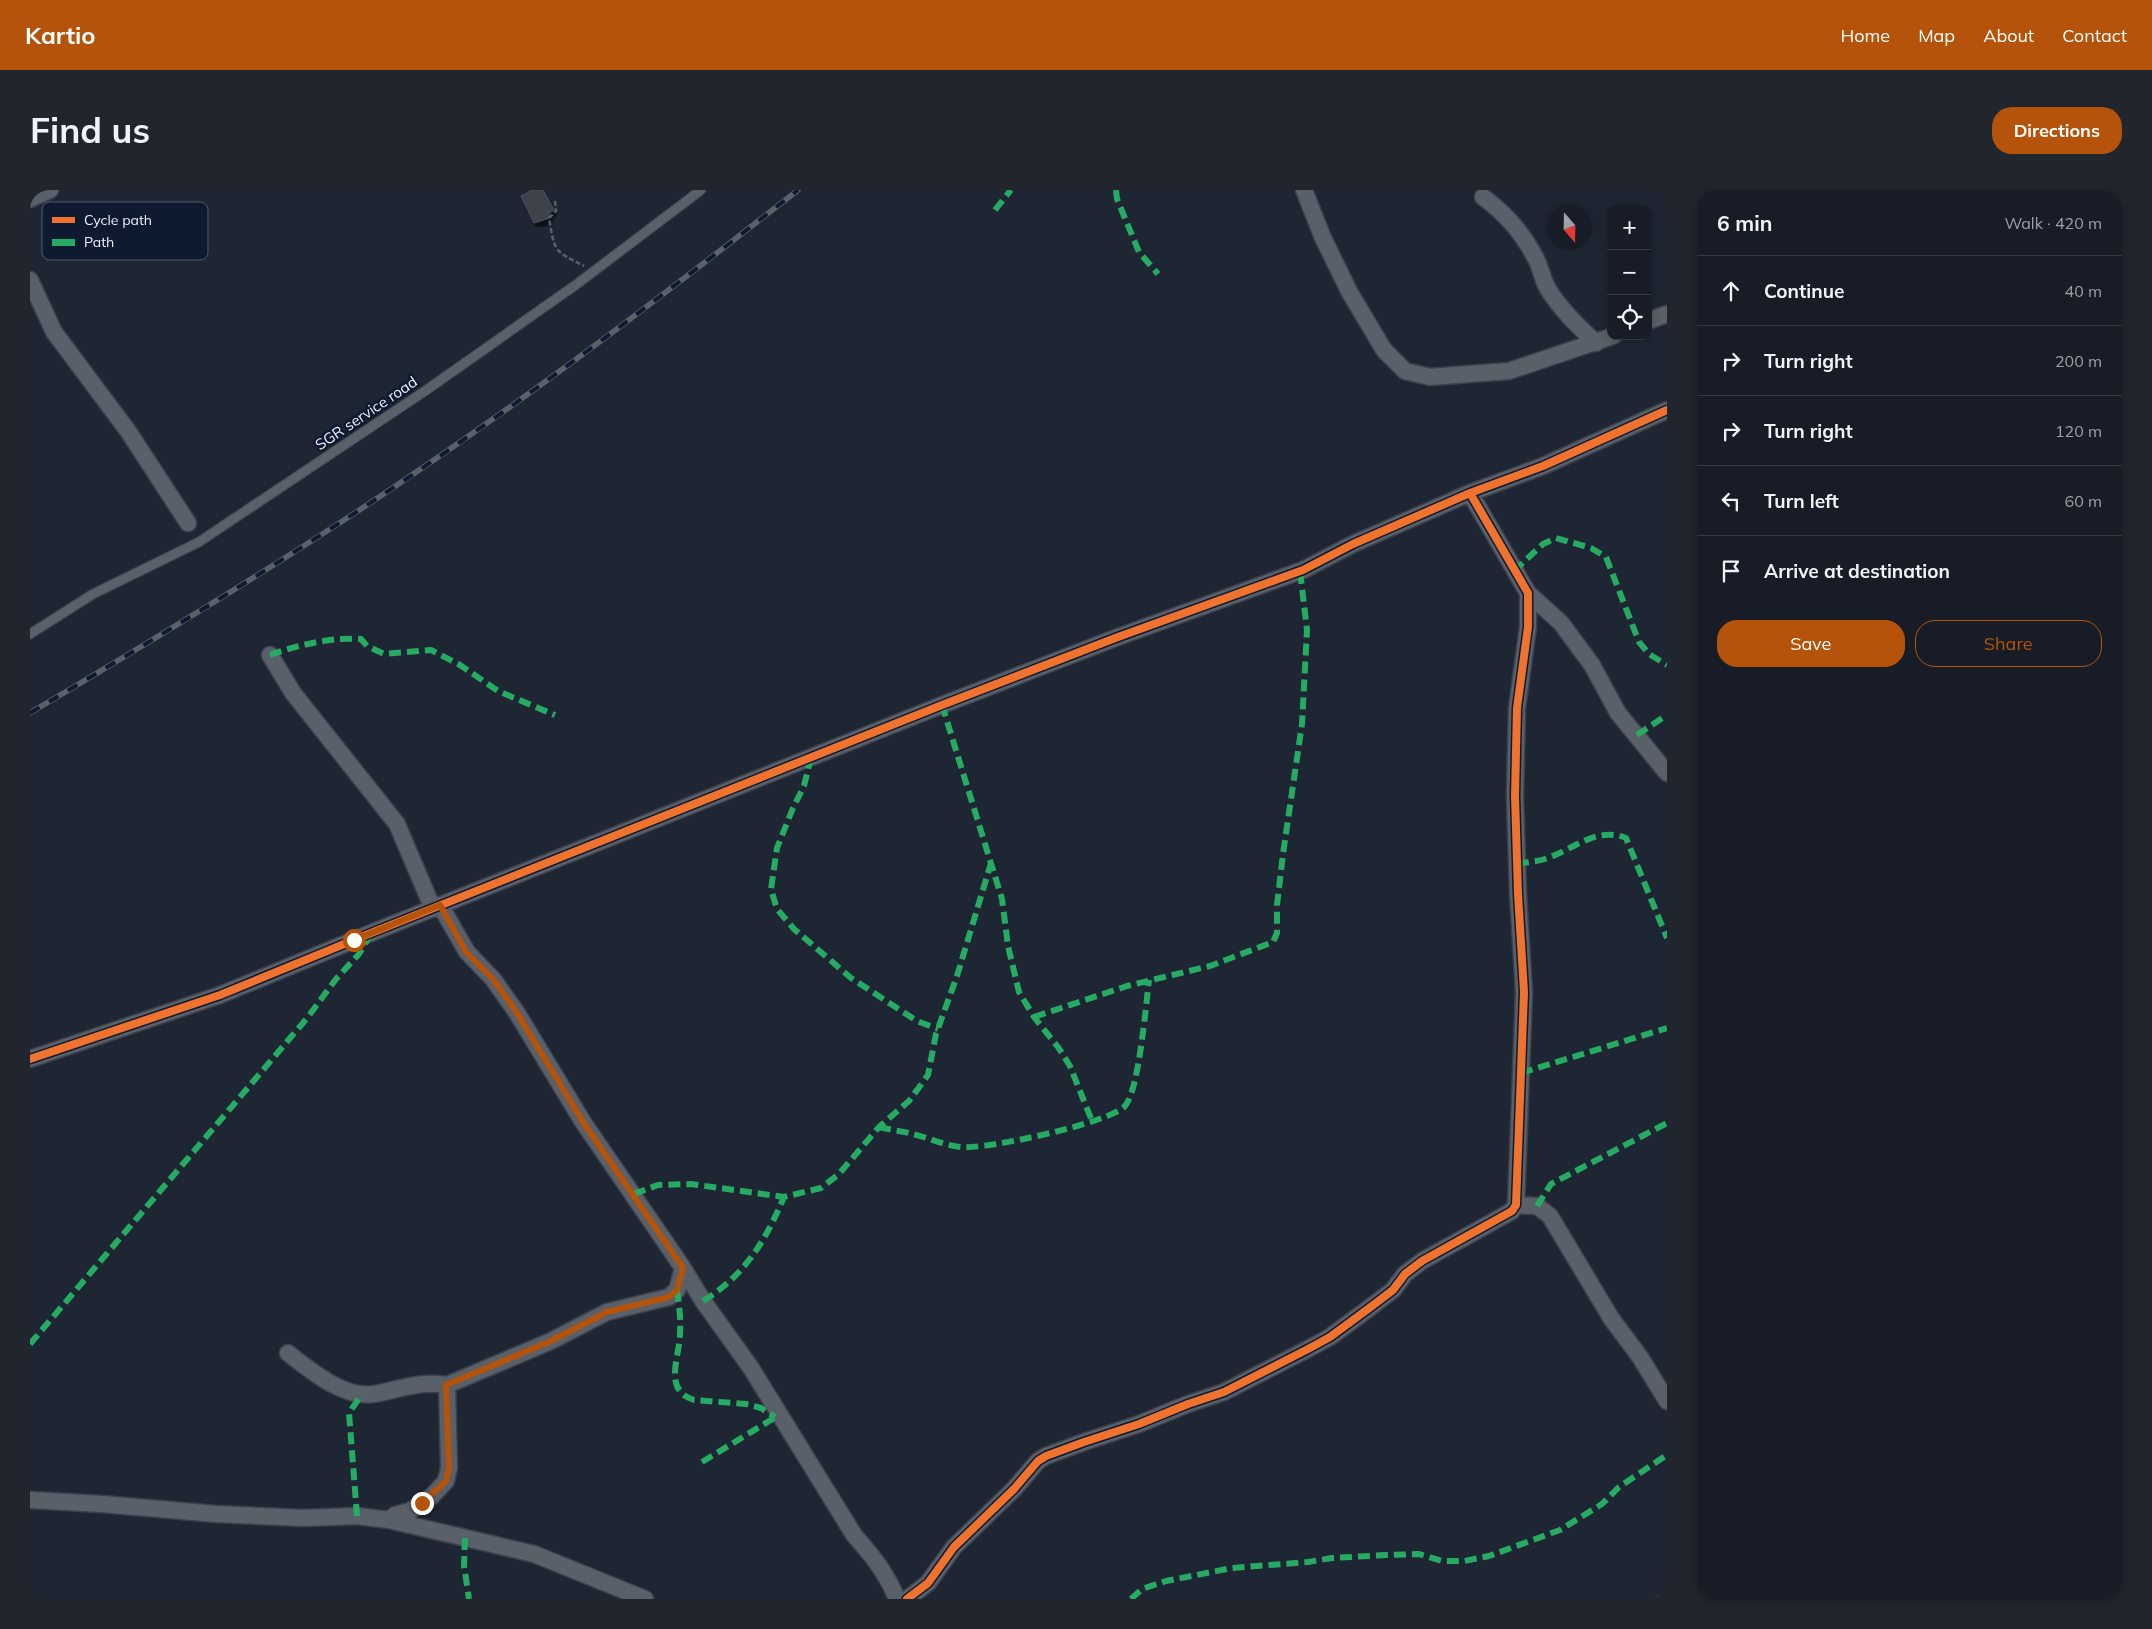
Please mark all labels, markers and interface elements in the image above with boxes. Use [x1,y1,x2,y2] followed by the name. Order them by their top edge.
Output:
[25,20,96,50] text: Kartio
[1840,24,1890,47] text: Home
[1918,24,1955,47] text: Map
[1983,24,2034,47] text: About
[2062,24,2127,47] text: Contact
[1992,107,2122,154] button: Directions
[30,108,150,152] text: Find us
[42,202,208,260] legend
[1547,205,1592,250] north arrow
[1607,205,1652,340] map controls
[1607,205,1652,250] button: +
[1717,210,1772,236] text: 6 min
[84,211,152,229] text: Cycle path
[2004,213,2102,233] text: Walk · 420 m
[84,233,114,251] text: Path
[1607,250,1652,295] button: −
[1717,277,1745,305] icon: ahead
[1764,279,1844,303] text: Continue
[2065,281,2102,301] text: 40 m
[1607,295,1652,340] button: locate
[1717,347,1745,375] icon: right
[1764,349,1853,373] text: Turn right
[2055,351,2102,371] text: 200 m
[311,372,421,454] street label: SGR service road
[1717,417,1745,445] icon: right
[1764,419,1853,443] text: Turn right
[2055,421,2102,441] text: 120 m
[1717,487,1745,515] icon: left
[1764,489,1839,513] text: Turn left
[2065,491,2102,511] text: 60 m
[1717,557,1745,585] icon: arrive
[1764,559,1950,583] text: Arrive at destination
[1717,620,1905,667] button: Save
[1915,620,2102,667] button: Share
[343,929,366,952] route start
[411,1492,434,1515] route end

